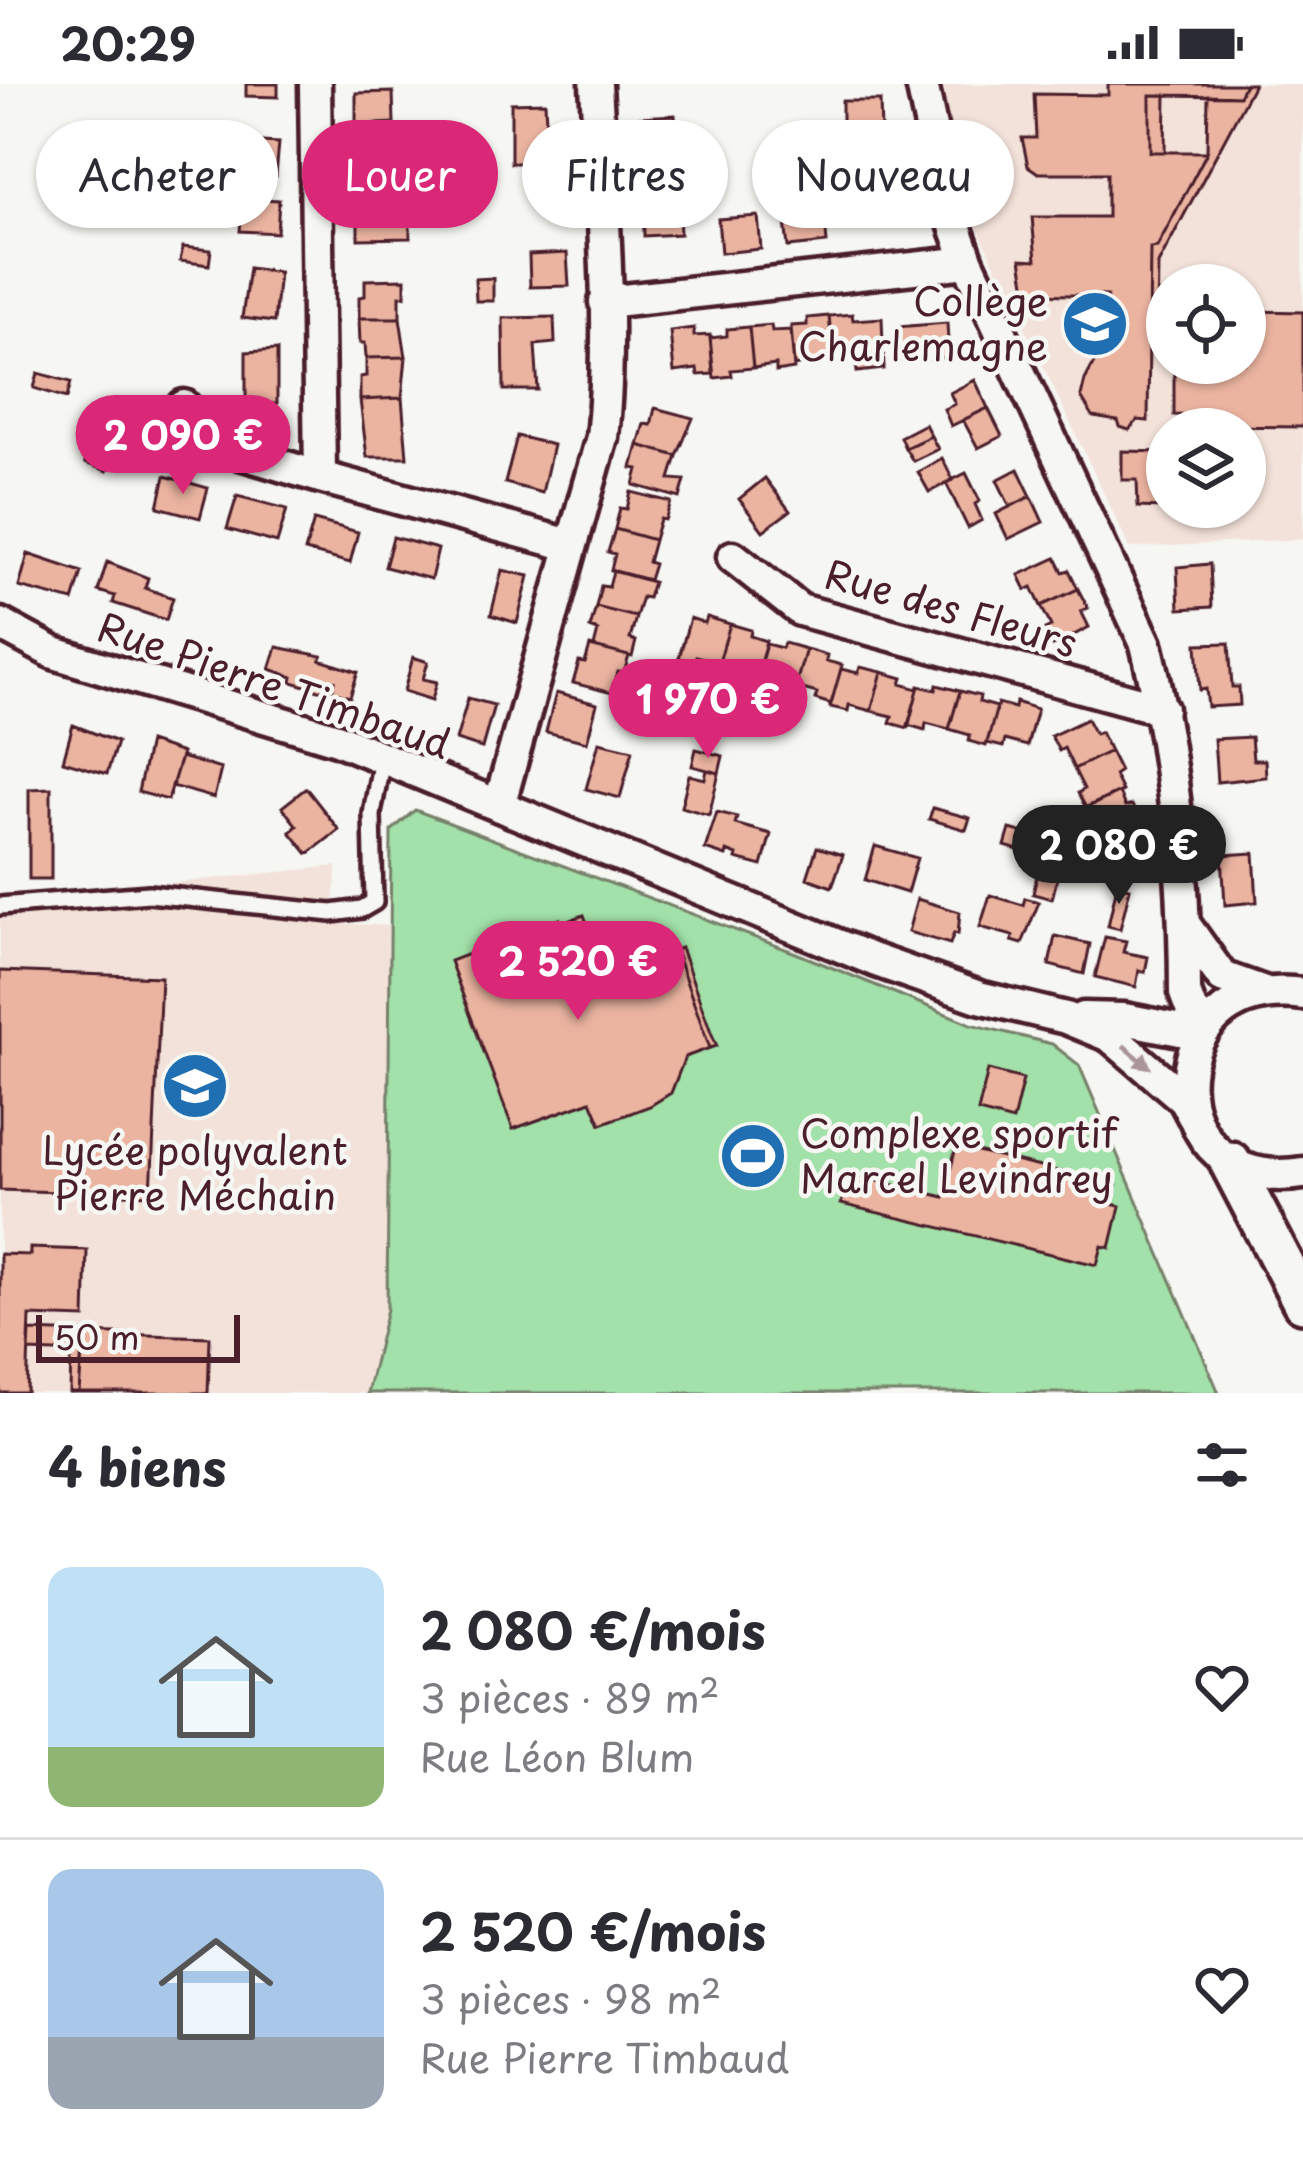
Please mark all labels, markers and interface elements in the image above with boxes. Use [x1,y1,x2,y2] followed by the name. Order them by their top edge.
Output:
[60,8,196,76] text: 20:29
[36,120,278,228] chip: Acheter
[302,120,498,228] chip: Louer
[522,120,728,228] chip: Filtres
[752,120,1014,228] chip: Nouveau
[1146,264,1266,528] map controls
[1146,264,1266,384] button: locate
[798,270,1048,374] place label: Collège Charlemagne
[1060,289,1130,359] school or university icon: Collège Charlemagne
[72,395,294,497] pin: 2 090 €
[103,404,263,463] text: 2 090 €
[1146,408,1266,528] button: layers
[819,542,1085,671] street label: Rue des Fleurs
[91,596,459,772] street label: Rue Pierre Timbaud
[597,659,819,761] pin: 1 970 €
[635,668,781,727] text: 1 970 €
[1008,805,1230,907] pin: 2 080 €
[1039,814,1199,873] text: 2 080 €
[467,921,689,1023] pin: 2 520 €
[498,930,658,989] text: 2 520 €
[1122,1044,1152,1070] one-way arrow
[160,1051,230,1121] school or university icon: Lycée polyvalent Pierre Méchain
[800,1102,1120,1206] place label: Complexe sportif Marcel Levindrey
[42,1119,348,1223] place label: Lycée polyvalent Pierre Méchain
[718,1121,788,1191] sports icon: Complexe sportif Marcel Levindrey
[36,1309,240,1362] scale bar
[54,1311,140,1361] text: 50 m
[48,1427,227,1504] text: 4 biens
[1189,1432,1255,1498] icon: filters
[420,1590,766,1667] text: 2 080 €/mois
[144,1615,288,1759] icon: home
[1189,1654,1255,1720] icon: heart
[420,1667,720,1726] text: 3 pièces · 89 m²
[420,1726,694,1785] text: Rue Léon Blum
[420,1891,766,1968] text: 2 520 €/mois
[144,1917,288,2061] icon: home
[1189,1956,1255,2022] icon: heart
[420,1968,721,2027] text: 3 pièces · 98 m²
[420,2027,789,2086] text: Rue Pierre Timbaud

